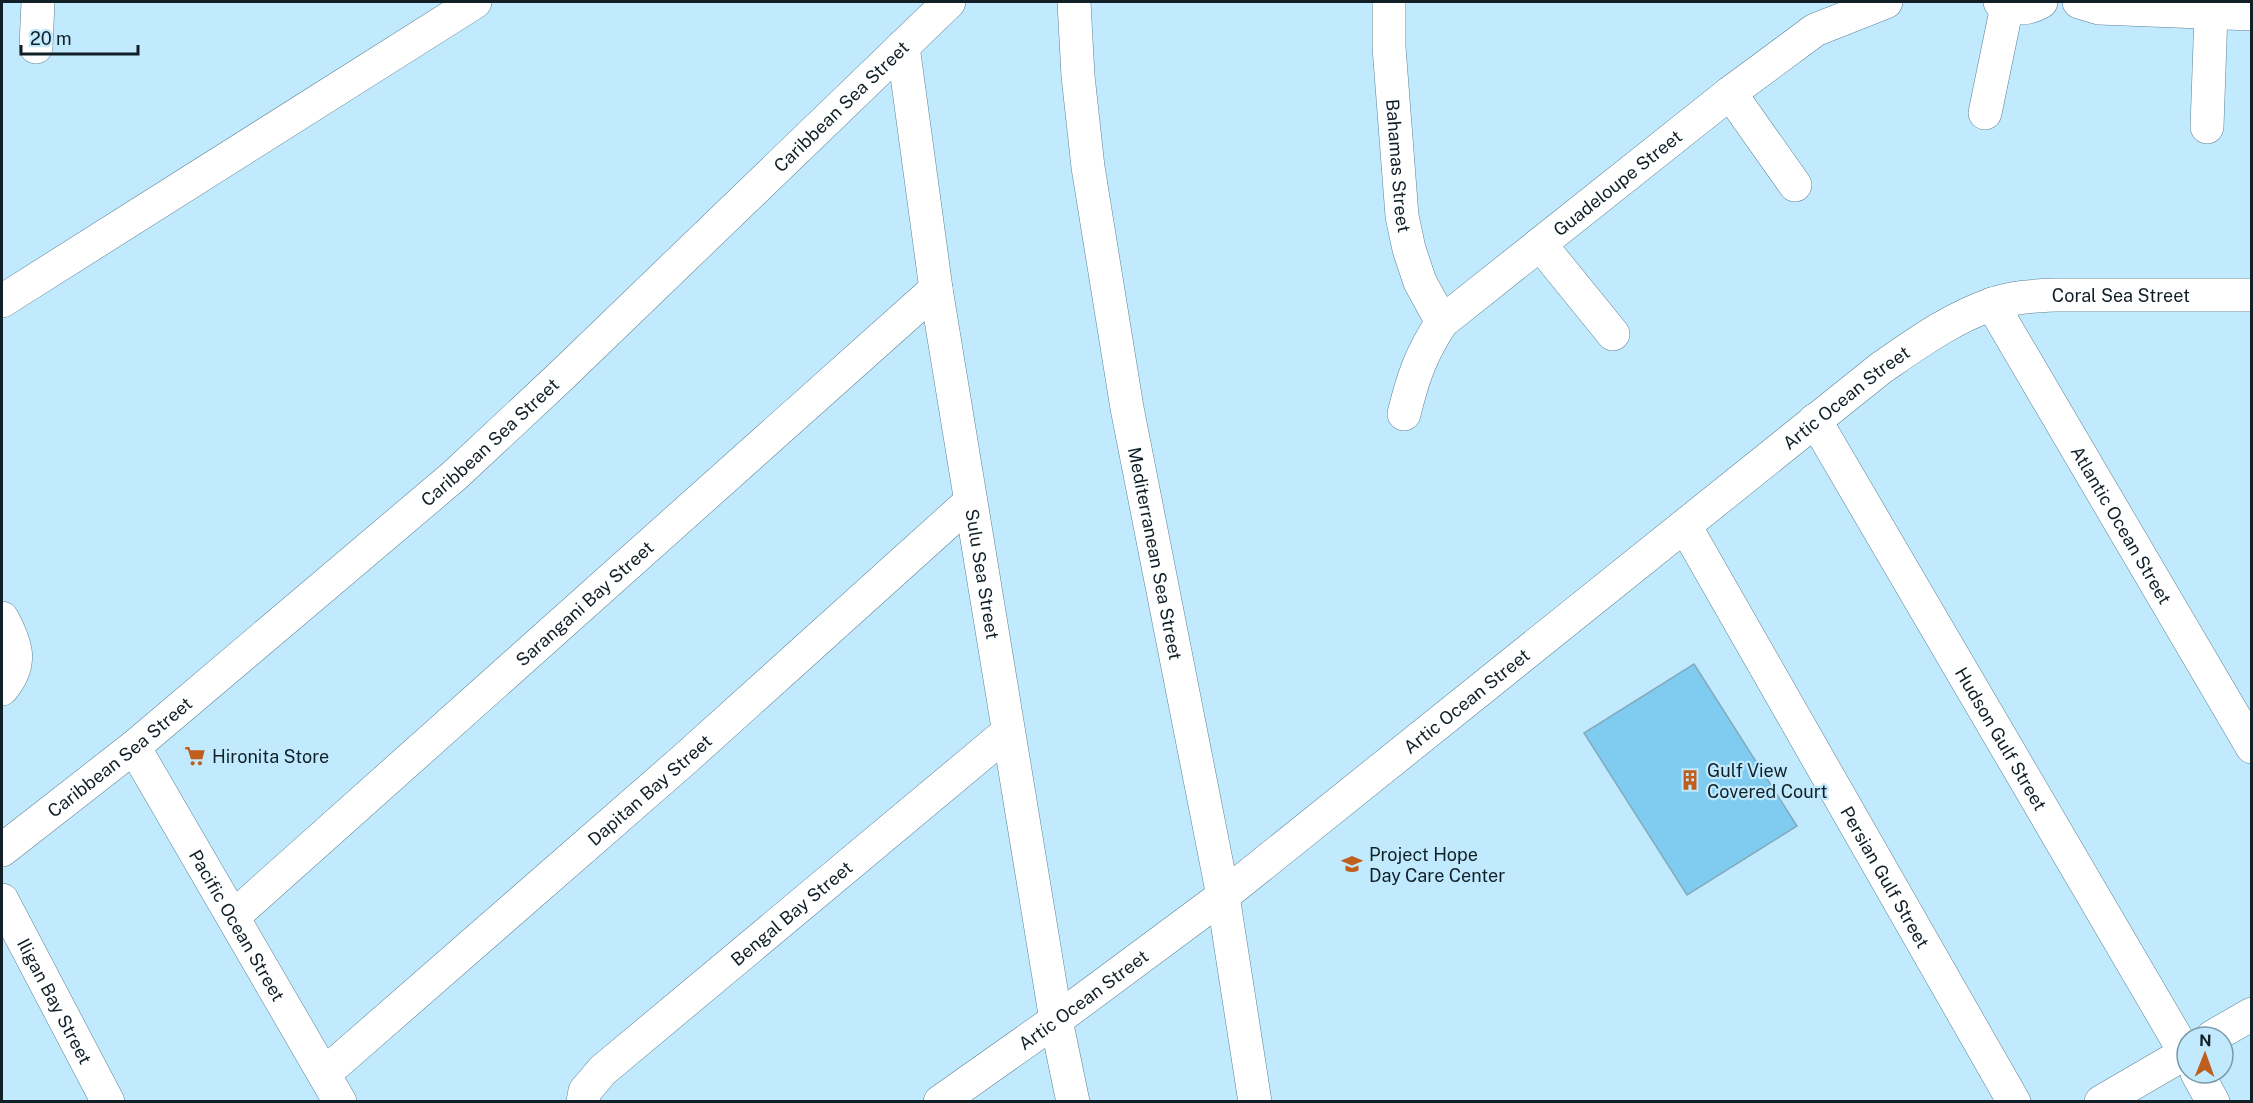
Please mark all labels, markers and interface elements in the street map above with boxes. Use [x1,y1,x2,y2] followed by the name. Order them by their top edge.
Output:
[21,18,138,56] scale bar
[30,28,72,49] text: 20 m
[769,36,913,176] street label: Caribbean Sea Street
[1383,98,1416,234] street label: Bahamas Street
[1549,125,1686,240] street label: Guadeloupe Street
[2052,285,2190,306] street label: Coral Sea Street
[1778,341,1913,453] street label: Artic Ocean Street
[416,374,563,510] street label: Caribbean Sea Street
[2067,442,2176,608] street label: Atlantic Ocean Street
[1124,445,1187,662] street label: Mediterranean Sea Street
[962,507,1004,641] street label: Sulu Sea Street
[511,536,657,670] street label: Sarangani Bay Street
[1399,644,1533,758] street label: Artic Ocean Street
[1951,663,2051,814] street label: Hudson Gulf Street
[43,692,196,821] street label: Caribbean Sea Street
[583,730,716,850] street label: Dapitan Bay Street
[183,744,207,768] supermarket icon: Hironita Store
[212,746,329,767] place label: Hironita Store
[1707,760,1828,802] place label: Gulf View Covered Court
[1678,768,1702,792] building icon: Gulf View Covered Court
[1837,802,1934,951] street label: Persian Gulf Street
[1369,844,1505,886] place label: Project Hope Day Care Center
[185,846,289,1005] street label: Pacific Ocean Street
[1340,852,1364,876] school or university icon: Project Hope Day Care Center
[726,856,856,970] street label: Bengal Bay Street
[13,935,97,1067] street label: Iligan Bay Street
[1014,945,1152,1054] street label: Artic Ocean Street
[2175,1025,2235,1085] north arrow
[2199,1031,2212,1050] text: N

